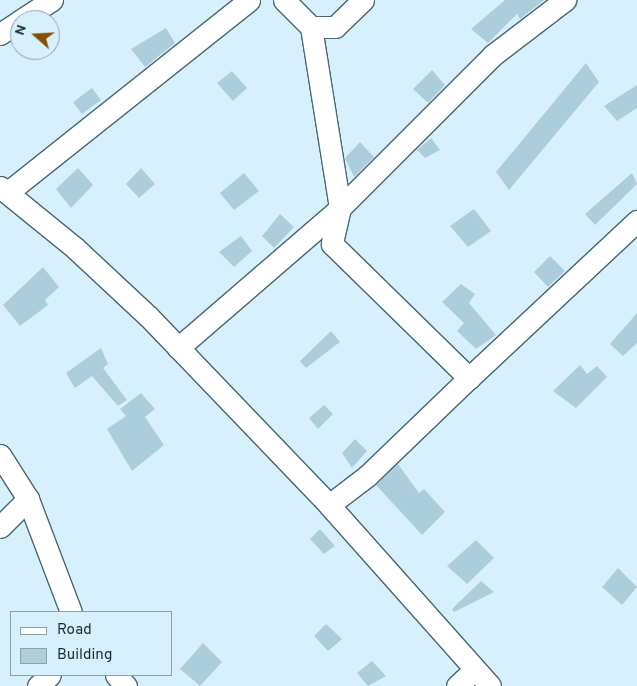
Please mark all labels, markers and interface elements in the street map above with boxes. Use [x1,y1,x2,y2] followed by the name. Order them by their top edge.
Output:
[10,10,60,60] north arrow
[12,23,31,38] text: N
[10,611,172,676] legend
[57,621,92,640] text: Road
[57,646,112,665] text: Building

